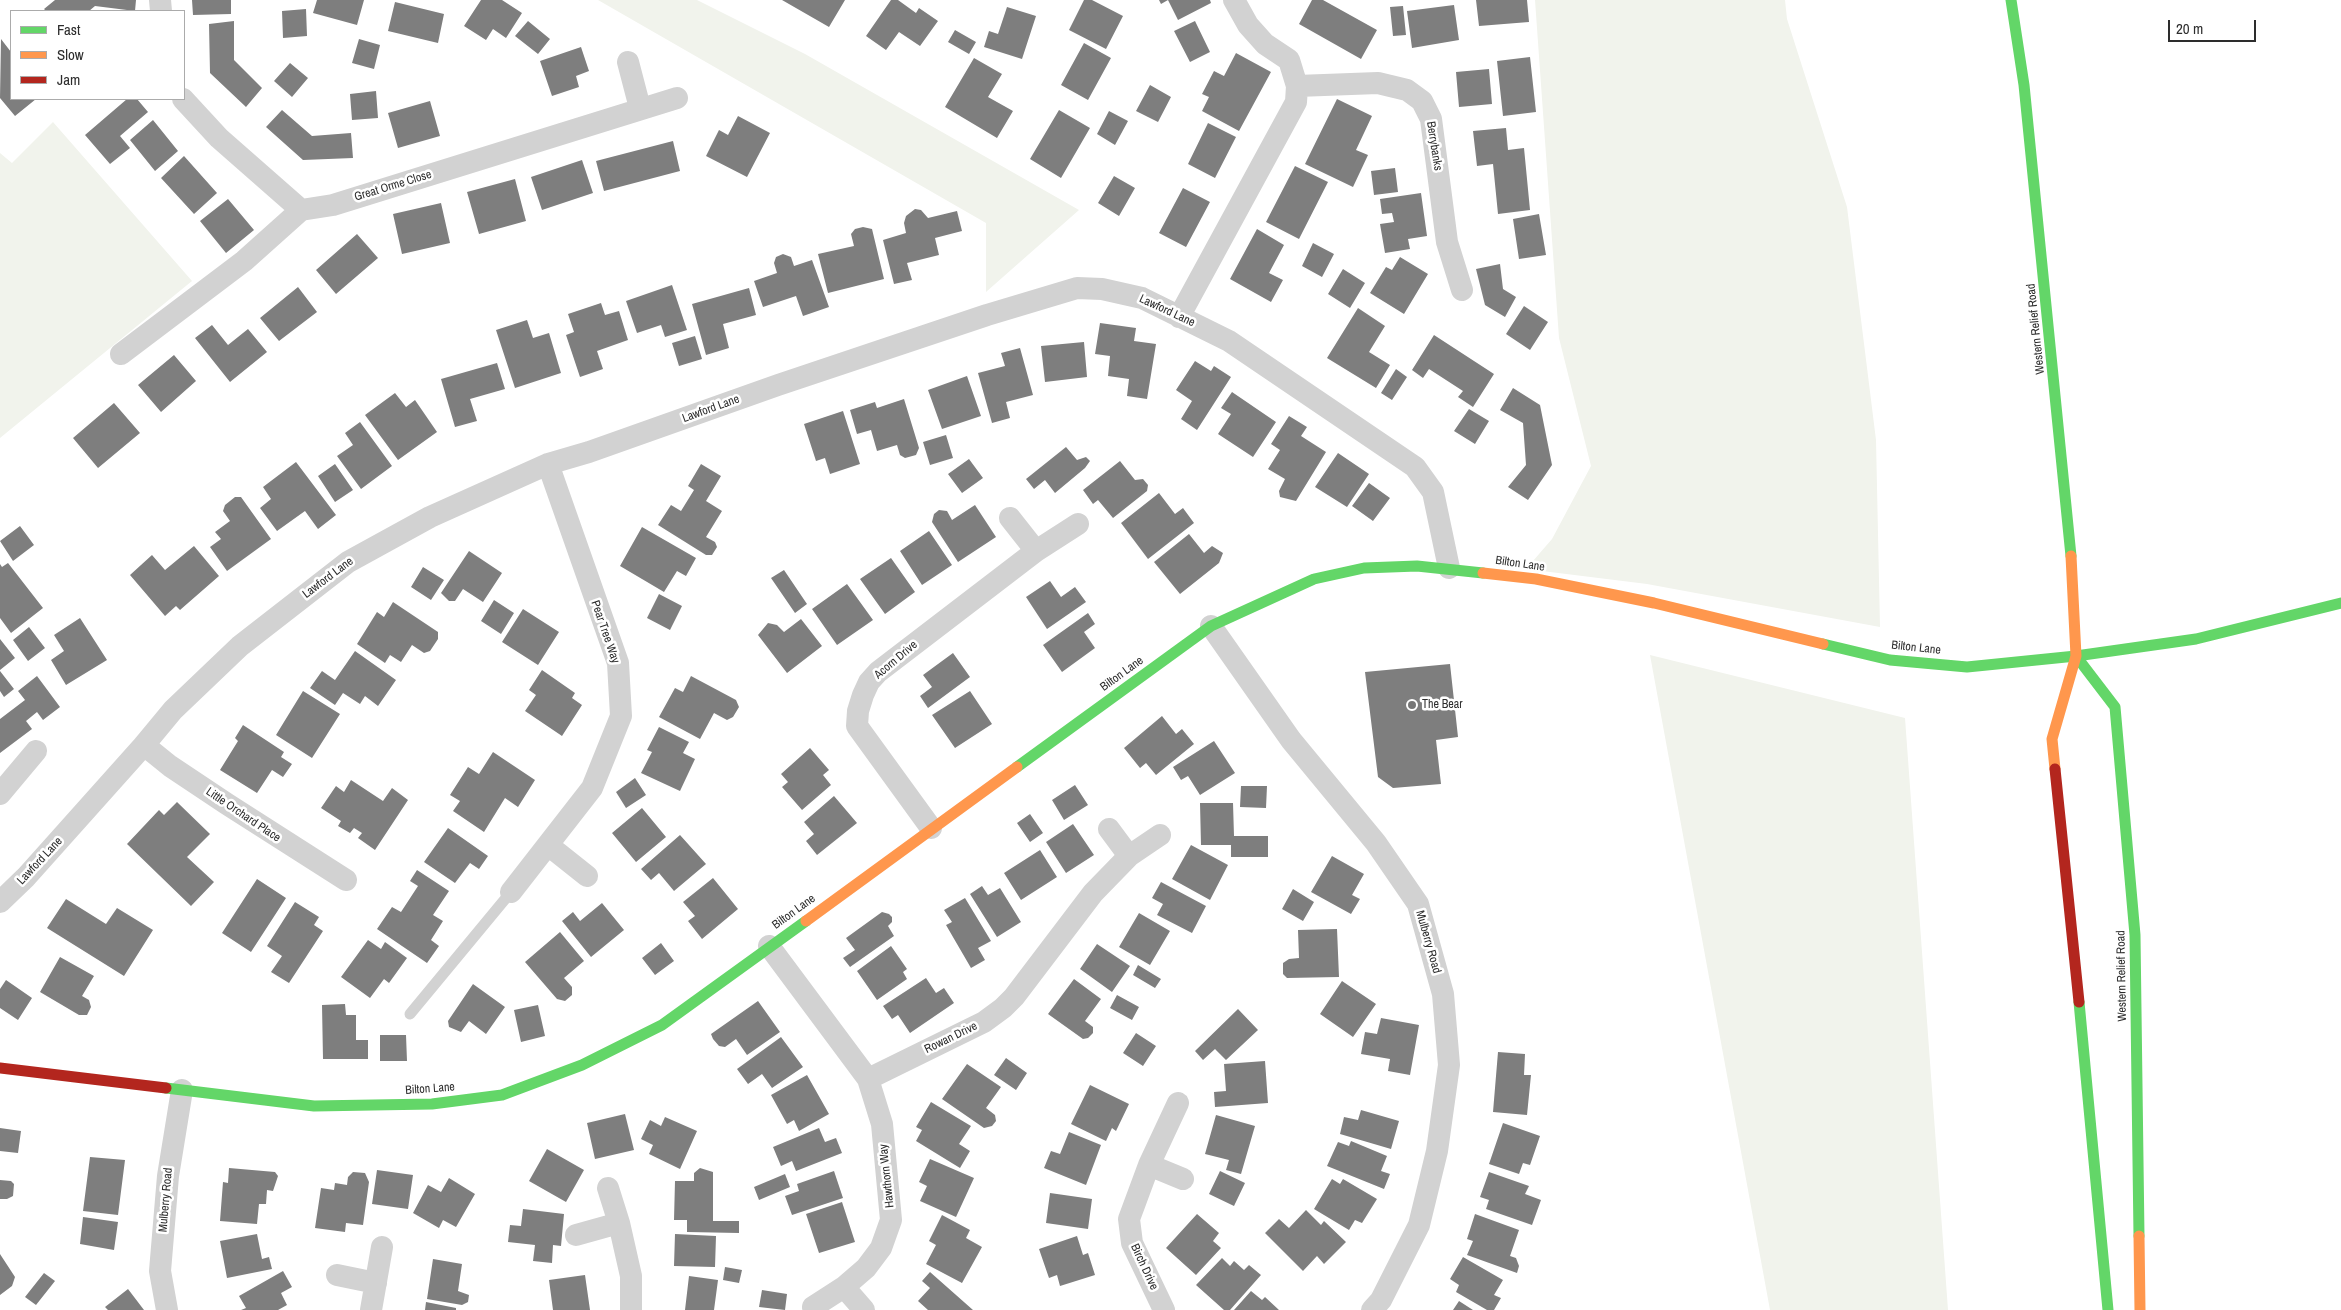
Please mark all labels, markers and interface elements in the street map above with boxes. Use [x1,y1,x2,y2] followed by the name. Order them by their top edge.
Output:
[10,10,185,100] legend
[2171,10,2258,42] scale bar
[2176,18,2203,39] text: 20 m
[57,19,80,40] text: Fast
[57,44,84,65] text: Slow
[57,69,80,90] text: Jam
[1423,120,1445,172] street label: Berrybanks
[353,167,433,205] street label: Great Orme Close
[2024,283,2048,375] street label: Western Relief Road
[1137,292,1197,330] street label: Lawford Lane
[681,392,741,426] street label: Lawford Lane
[1494,553,1546,575] street label: Bilton Lane
[300,554,356,602] street label: Lawford Lane
[588,599,622,665] street label: Pear Tree Way
[871,638,921,682] street label: Acorn Drive
[1890,638,1942,658] street label: Bilton Lane
[1098,654,1146,694] street label: Bilton Lane
[1422,698,1462,712] place label: The Bear
[1406,699,1418,711] marker: The Bear
[203,785,283,845] street label: Little Orchard Place
[14,834,66,888] street label: Lawford Lane
[770,892,818,932] street label: Bilton Lane
[1412,909,1444,975] street label: Mulberry Road
[2114,930,2130,1022] street label: Western Relief Road
[922,1019,980,1057] street label: Rowan Drive
[405,1080,455,1098] street label: Bilton Lane
[876,1143,898,1209] street label: Hawthorn Way
[156,1167,176,1233] street label: Mulberry Road
[1127,1242,1161,1292] street label: Birch Drive

